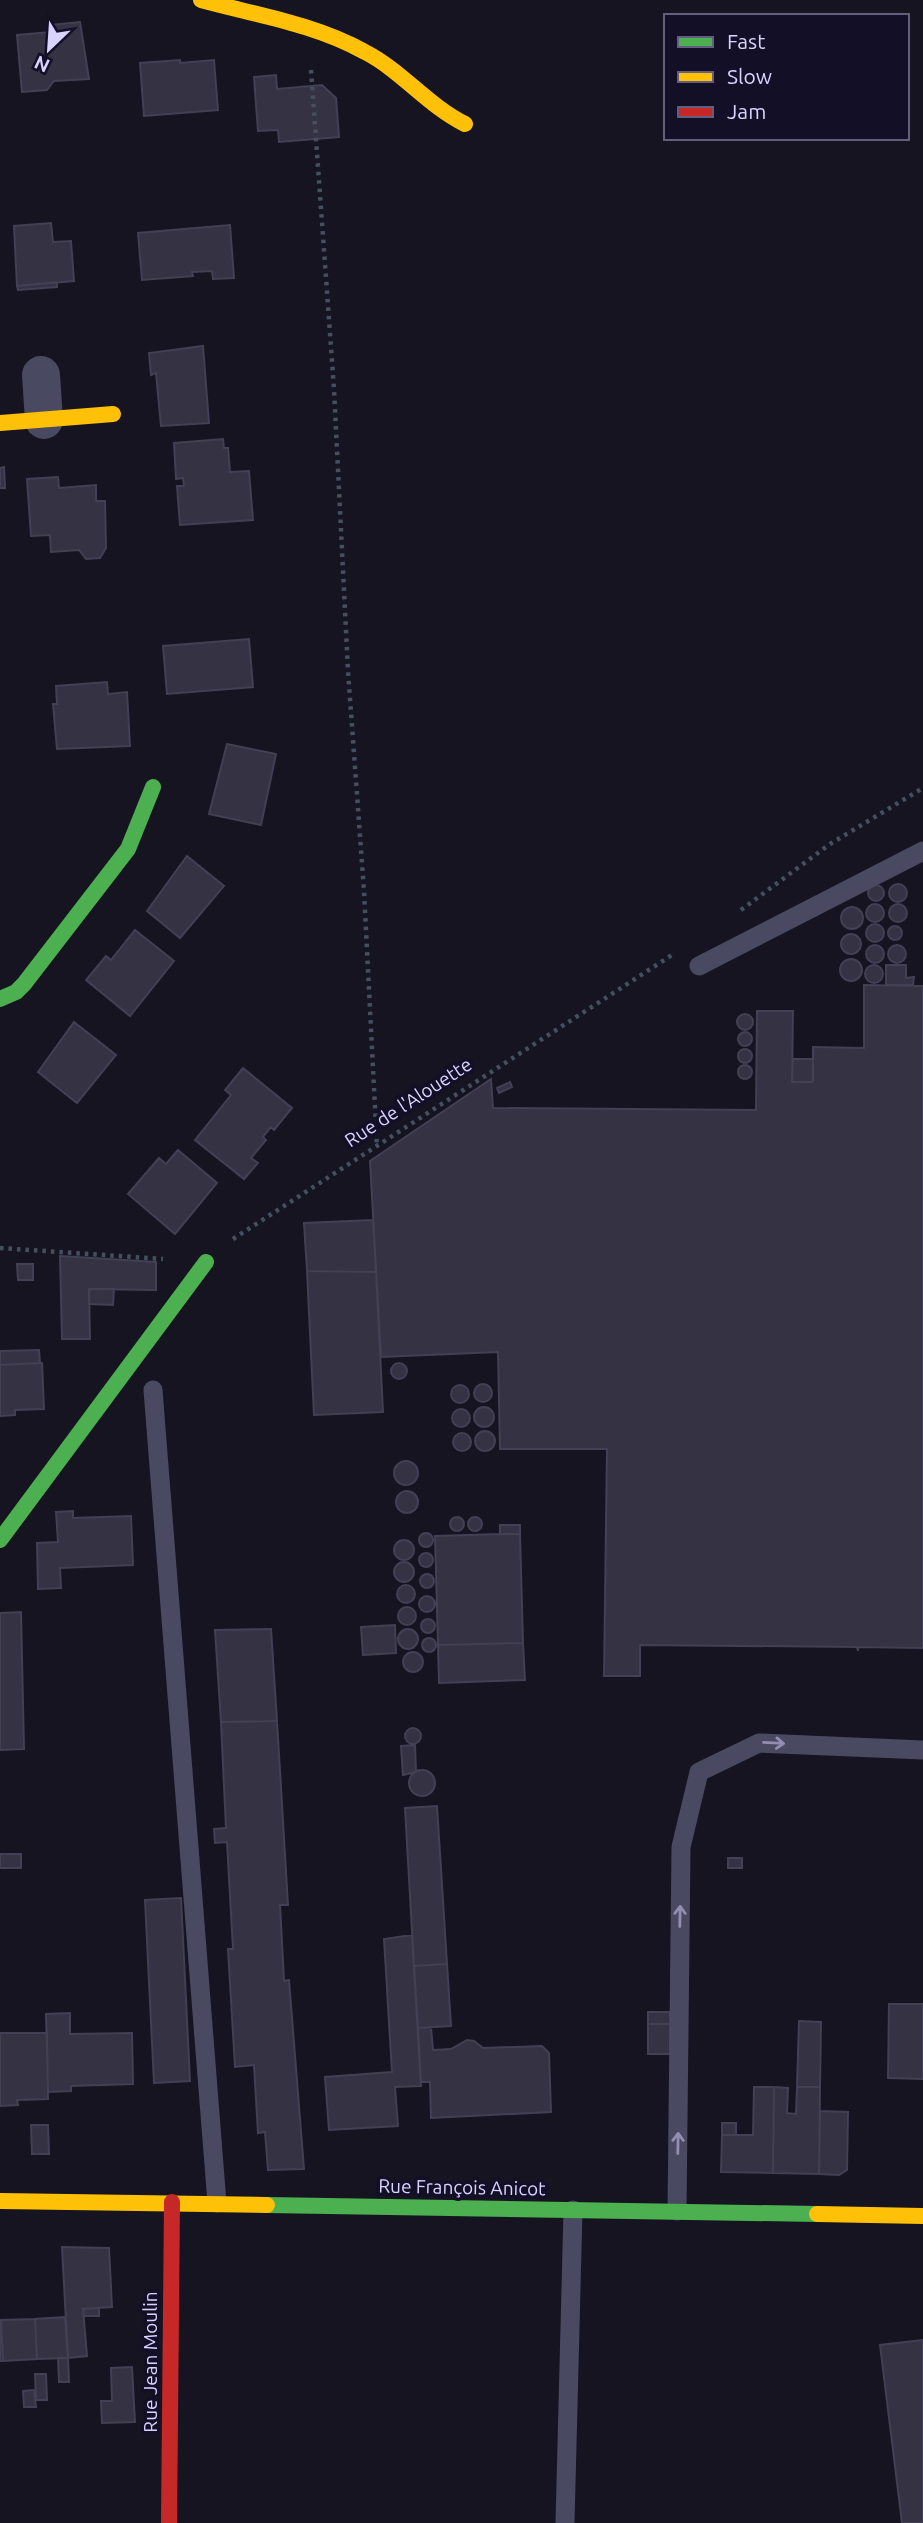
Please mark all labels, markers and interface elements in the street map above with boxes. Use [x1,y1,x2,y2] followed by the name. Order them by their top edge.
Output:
[14,14,84,84] north arrow
[664,14,909,140] legend
[727,29,765,53] text: Fast
[31,51,53,77] text: N
[727,64,772,88] text: Slow
[727,99,766,123] text: Jam
[340,1053,476,1151] street label: Rue de l'Alouette
[762,1737,785,1750] one-way arrow
[673,1905,687,1928] one-way arrow
[671,2132,684,2155] one-way arrow
[378,2175,546,2199] street label: Rue François Anicot
[139,2291,161,2433] street label: Rue Jean Moulin

